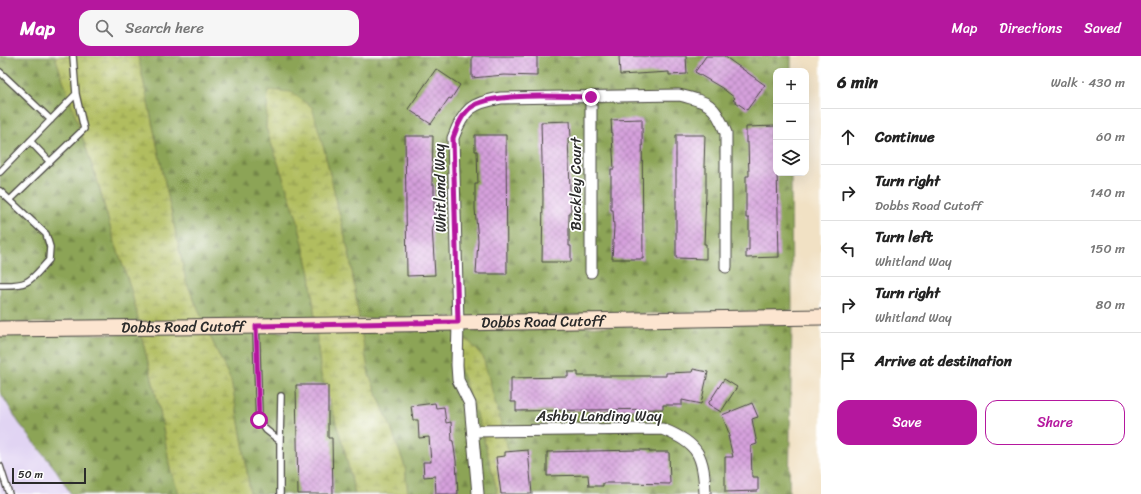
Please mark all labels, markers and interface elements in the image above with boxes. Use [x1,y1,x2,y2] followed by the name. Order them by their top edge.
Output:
[79,10,359,46] search box
[20,12,55,45] text: Map
[125,15,204,41] text: Search here
[951,16,977,41] text: Map
[999,16,1062,41] text: Directions
[1084,16,1121,41] text: Saved
[93,17,115,39] icon: search
[837,67,878,97] text: 6 min
[773,68,809,176] map controls
[773,68,809,104] button: +
[1051,71,1125,94] text: Walk · 430 m
[582,88,600,106] route end
[773,104,809,140] button: −
[875,124,935,150] text: Continue
[1096,125,1125,148] text: 60 m
[837,126,859,148] icon: ahead
[563,136,589,231] street label: Buckley Court
[773,140,809,176] button: layers
[426,143,454,233] street label: Whitland Way
[875,168,940,194] text: Turn right
[1090,181,1125,204] text: 140 m
[837,182,859,204] icon: right
[875,194,982,217] text: Dobbs Road Cutoff
[875,224,933,250] text: Turn left
[1090,237,1125,260] text: 150 m
[837,238,859,260] icon: left
[875,250,952,273] text: Whitland Way
[875,280,940,306] text: Turn right
[1096,293,1125,316] text: 80 m
[837,294,859,316] icon: right
[875,306,952,329] text: Whitland Way
[481,308,608,336] street label: Dobbs Road Cutoff
[121,313,248,341] street label: Dobbs Road Cutoff
[875,348,1012,374] text: Arrive at destination
[837,350,859,372] icon: arrive
[837,400,977,445] button: Save
[985,400,1125,445] button: Share
[535,403,662,429] street label: Ashby Landing Way
[250,411,268,429] route start
[18,465,43,484] text: 50 m
[12,466,86,485] scale bar

